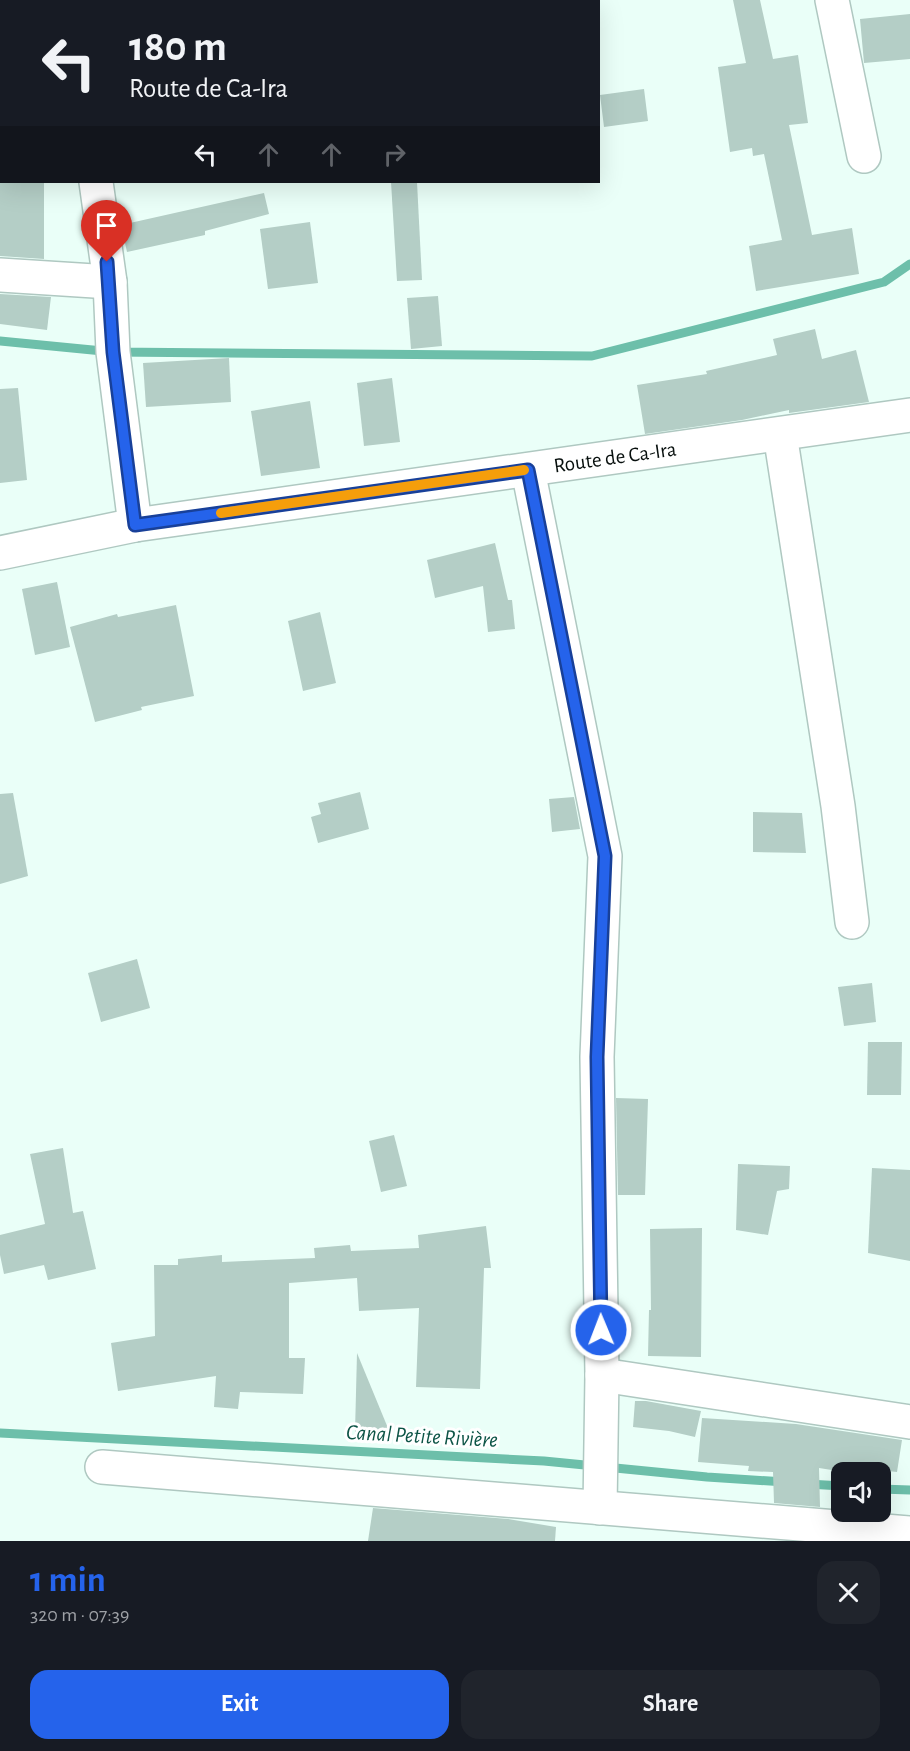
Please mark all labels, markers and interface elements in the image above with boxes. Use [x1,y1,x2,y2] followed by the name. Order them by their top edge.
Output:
[30,24,108,102] icon: left
[129,26,227,68] text: 180 m
[129,75,288,102] text: Route de Ca-Ira
[189,138,222,171] icon: left
[252,138,285,171] icon: ahead
[315,138,348,171] icon: ahead
[378,138,411,171] icon: right
[81,200,132,262] pin
[90,209,123,242] icon: arrive
[552,438,678,476] street label: Route de Ca-Ira
[569,1298,633,1362] position arrow
[346,1421,498,1451] water label: Canal Petite Rivière
[831,1462,891,1522] map controls
[831,1462,891,1522] button: sound
[817,1561,880,1624] button: close
[30,1562,106,1598] text: 1 min
[30,1605,130,1625] text: 320 m · 07:39
[30,1670,449,1739] button: Exit
[461,1670,880,1739] button: Share

